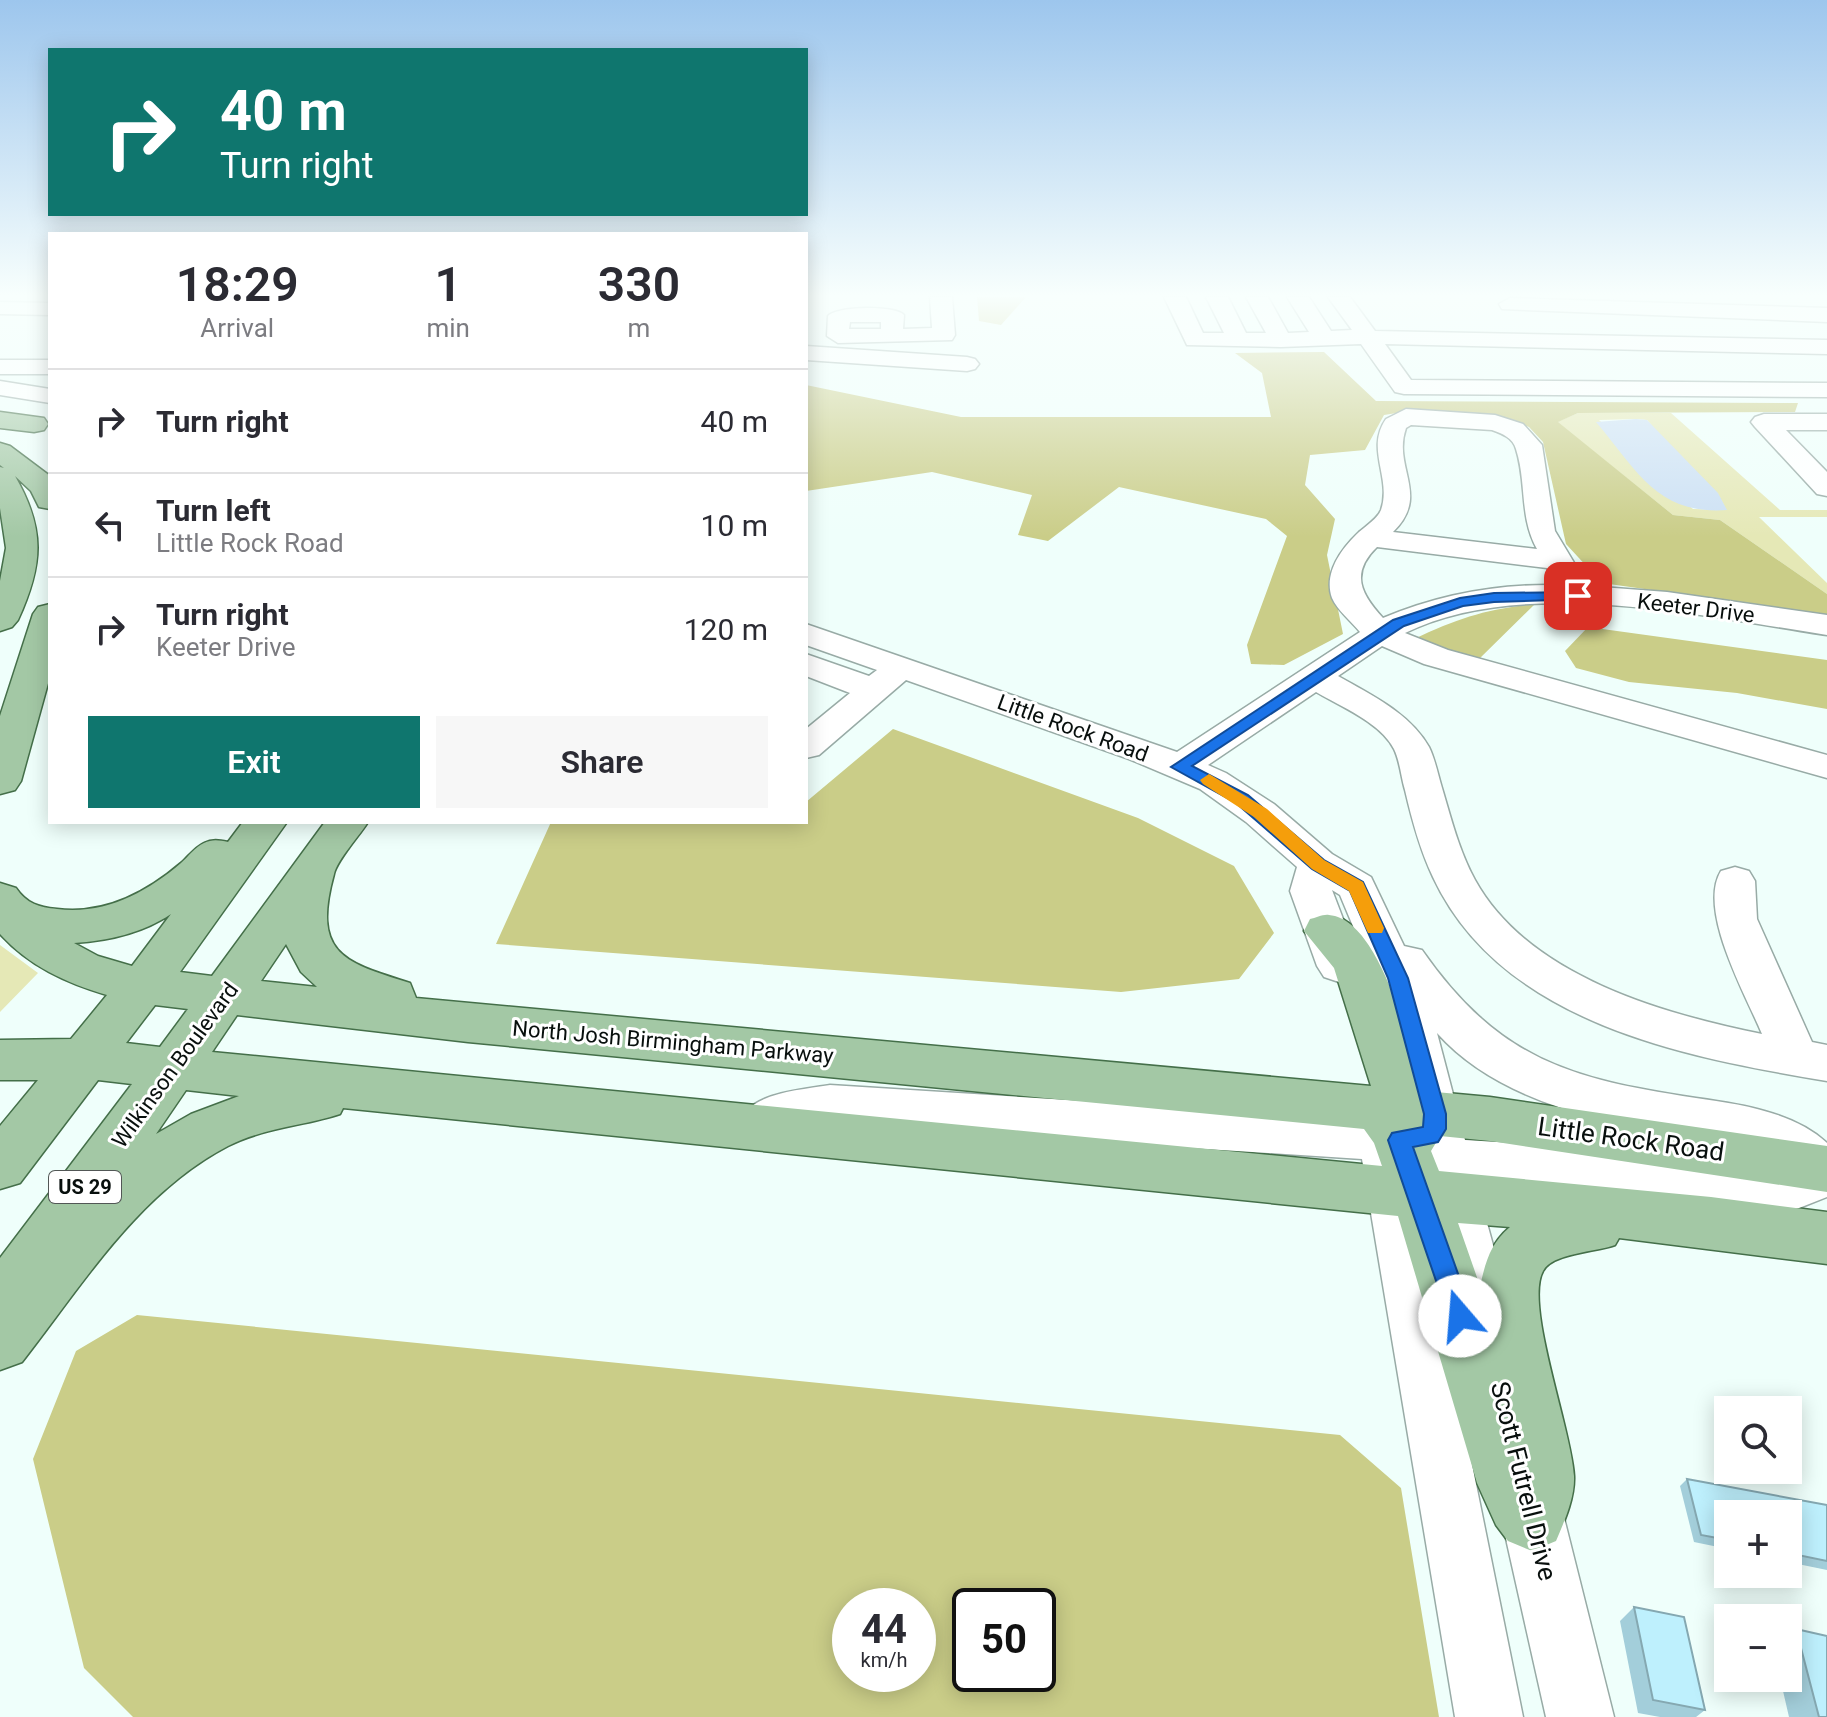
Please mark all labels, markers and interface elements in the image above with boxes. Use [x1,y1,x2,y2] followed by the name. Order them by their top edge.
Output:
[220,78,347,144] text: 40 m
[88,80,192,184] icon: right
[220,145,373,187] text: Turn right
[176,256,299,313] text: 18:29
[435,256,462,313] text: 1
[598,256,680,313] text: 330
[200,313,274,343] text: Arrival
[426,313,470,343] text: min
[628,313,650,343] text: m
[88,399,132,443] icon: right
[156,404,289,439] text: Turn right
[701,404,768,439] text: 40 m
[156,493,271,528] text: Turn left
[88,503,132,547] icon: left
[701,508,768,543] text: 10 m
[156,528,344,558] text: Little Rock Road
[1544,562,1612,630] pin
[1556,574,1600,618] icon: arrive
[1636,588,1756,628] street label: Keeter Drive
[156,597,289,632] text: Turn right
[88,607,132,651] icon: right
[684,612,768,647] text: 120 m
[156,632,296,662] text: Keeter Drive
[994,689,1152,767] street label: Little Rock Road
[88,716,420,808] button: Exit
[436,716,768,808] button: Share
[107,978,243,1152] street label: Wilkinson Boulevard
[511,1016,835,1069] street label: North Josh Birmingham Parkway
[1536,1111,1726,1167] street label: Little Rock Road
[49,1171,121,1203] road number: US 29
[1418,1274,1502,1358] position arrow
[1485,1378,1563,1584] street label: Scott Futrell Drive
[1714,1396,1802,1692] map controls
[1714,1396,1802,1484] button: search
[1714,1500,1802,1588] button: +
[952,1588,1056,1692] speed limit sign: 50
[1714,1604,1802,1692] button: −
[861,1606,907,1653] text: 44
[861,1648,907,1672] text: km/h

